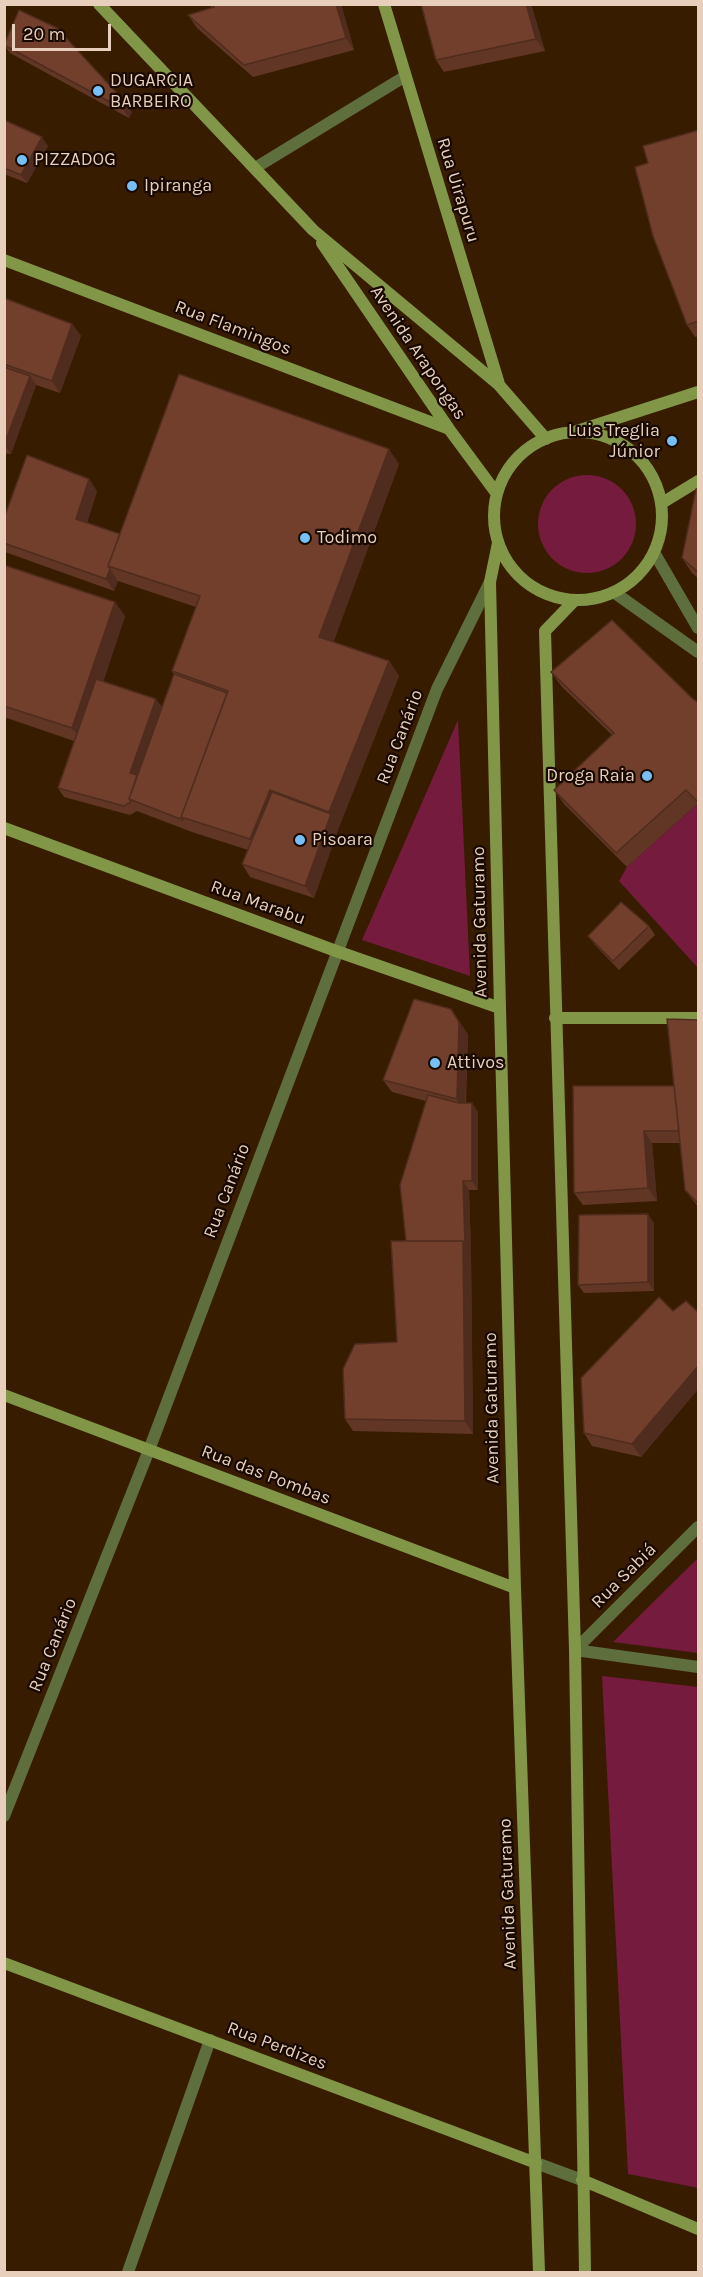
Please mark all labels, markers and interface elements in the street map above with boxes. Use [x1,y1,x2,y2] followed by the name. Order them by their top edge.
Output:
[15,12,114,50] scale bar
[23,23,65,45] text: 20 m
[110,70,193,112] place label: DUGARCIA BARBEIRO
[91,84,105,98] marker: DUGARCIA BARBEIRO
[432,135,484,245] street label: Rua Uirapuru
[34,149,116,171] place label: PIZZADOG
[15,153,29,167] marker: PIZZADOG
[144,175,212,197] place label: Ipiranga
[125,179,139,193] marker: Ipiranga
[365,282,471,424] street label: Avenida Arapongas
[172,296,294,360] street label: Rua Flamingos
[568,420,660,462] place label: Luis Treglia Júnior
[665,434,679,448] marker: Luis Treglia Júnior
[317,527,377,549] place label: Todimo
[298,531,312,545] marker: Todimo
[372,687,428,787] street label: Rua Canário
[546,765,635,787] place label: Droga Raia
[640,769,654,783] marker: Droga Raia
[312,829,373,851] place label: Pisoara
[293,833,307,847] marker: Pisoara
[468,846,492,998] street label: Avenida Gaturamo
[208,876,308,930] street label: Rua Marabu
[447,1052,505,1074] place label: Attivos
[428,1056,442,1070] marker: Attivos
[199,1141,255,1241] street label: Rua Canário
[480,1332,504,1484] street label: Avenida Gaturamo
[198,1440,334,1510] street label: Rua das Pombas
[587,1539,661,1613] street label: Rua Sabiá
[24,1595,82,1695] street label: Rua Canário
[495,1818,521,1970] street label: Avenida Gaturamo
[224,2017,330,2075] street label: Rua Perdizes

